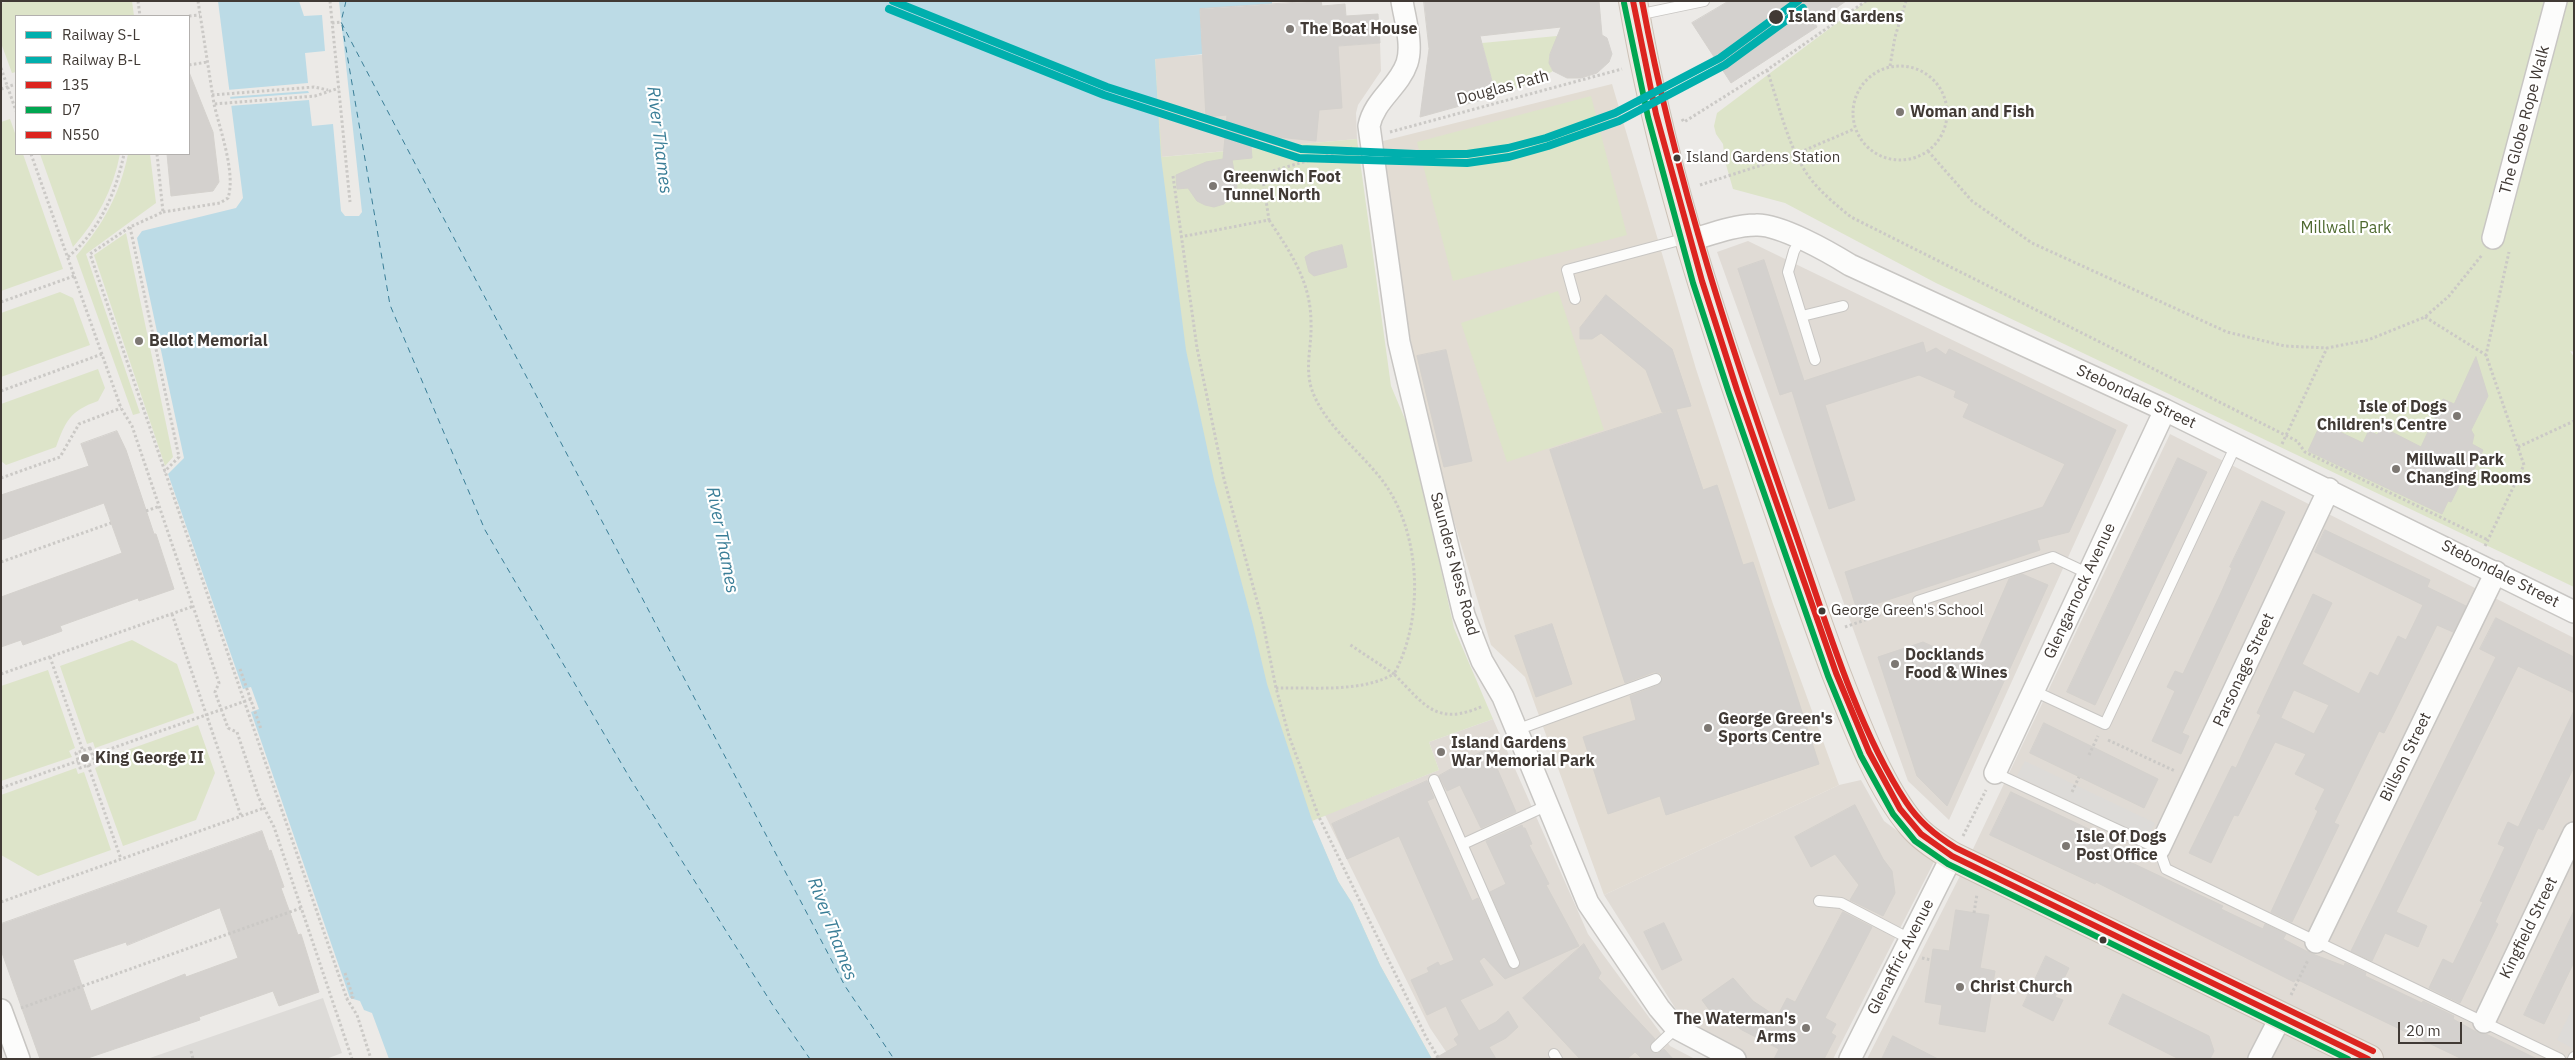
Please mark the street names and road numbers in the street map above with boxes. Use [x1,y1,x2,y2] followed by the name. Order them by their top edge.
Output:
[2496,43,2554,197] street label: The Globe Rope Walk
[1455,67,1551,109] street label: Douglas Path
[2073,361,2199,433] street label: Stebondale Street
[1426,490,1482,638] street label: Saunders Ness Road
[2040,520,2120,662] street label: Glengarnock Avenue
[2438,536,2562,612] street label: Stebondale Street
[2209,610,2279,730] street label: Parsonage Street
[2376,709,2436,805] street label: Billson Street
[2496,874,2562,982] street label: Kingfield Street
[1864,896,1938,1018] street label: Glenaffric Avenue

